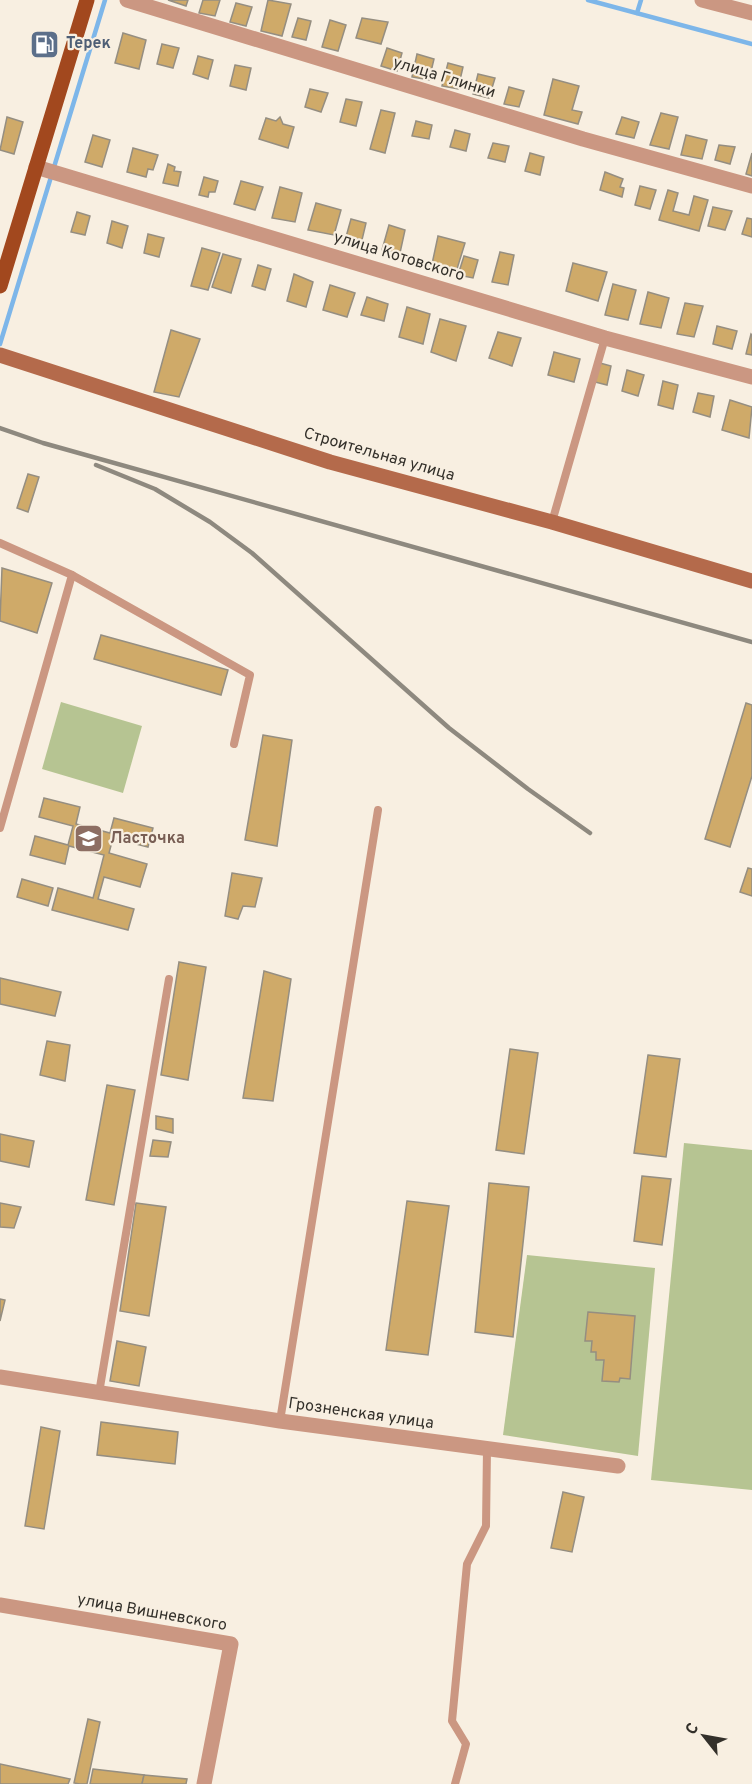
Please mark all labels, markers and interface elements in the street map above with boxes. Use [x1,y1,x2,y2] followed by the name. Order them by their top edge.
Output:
[29,28,61,60] fuel station icon: Терек
[66,34,111,54] place label: Терек
[390,53,498,103] street label: улица Глинки
[331,228,467,286] street label: улица Котовского
[301,424,457,486] street label: Строительная улица
[73,823,105,855] school or university icon: Ласточка
[110,829,185,849] place label: Ласточка
[287,1394,435,1434] street label: Грозненская улица
[75,1590,229,1636] street label: улица Вишневского
[674,1706,734,1766] north arrow
[682,1720,704,1739] text: С

